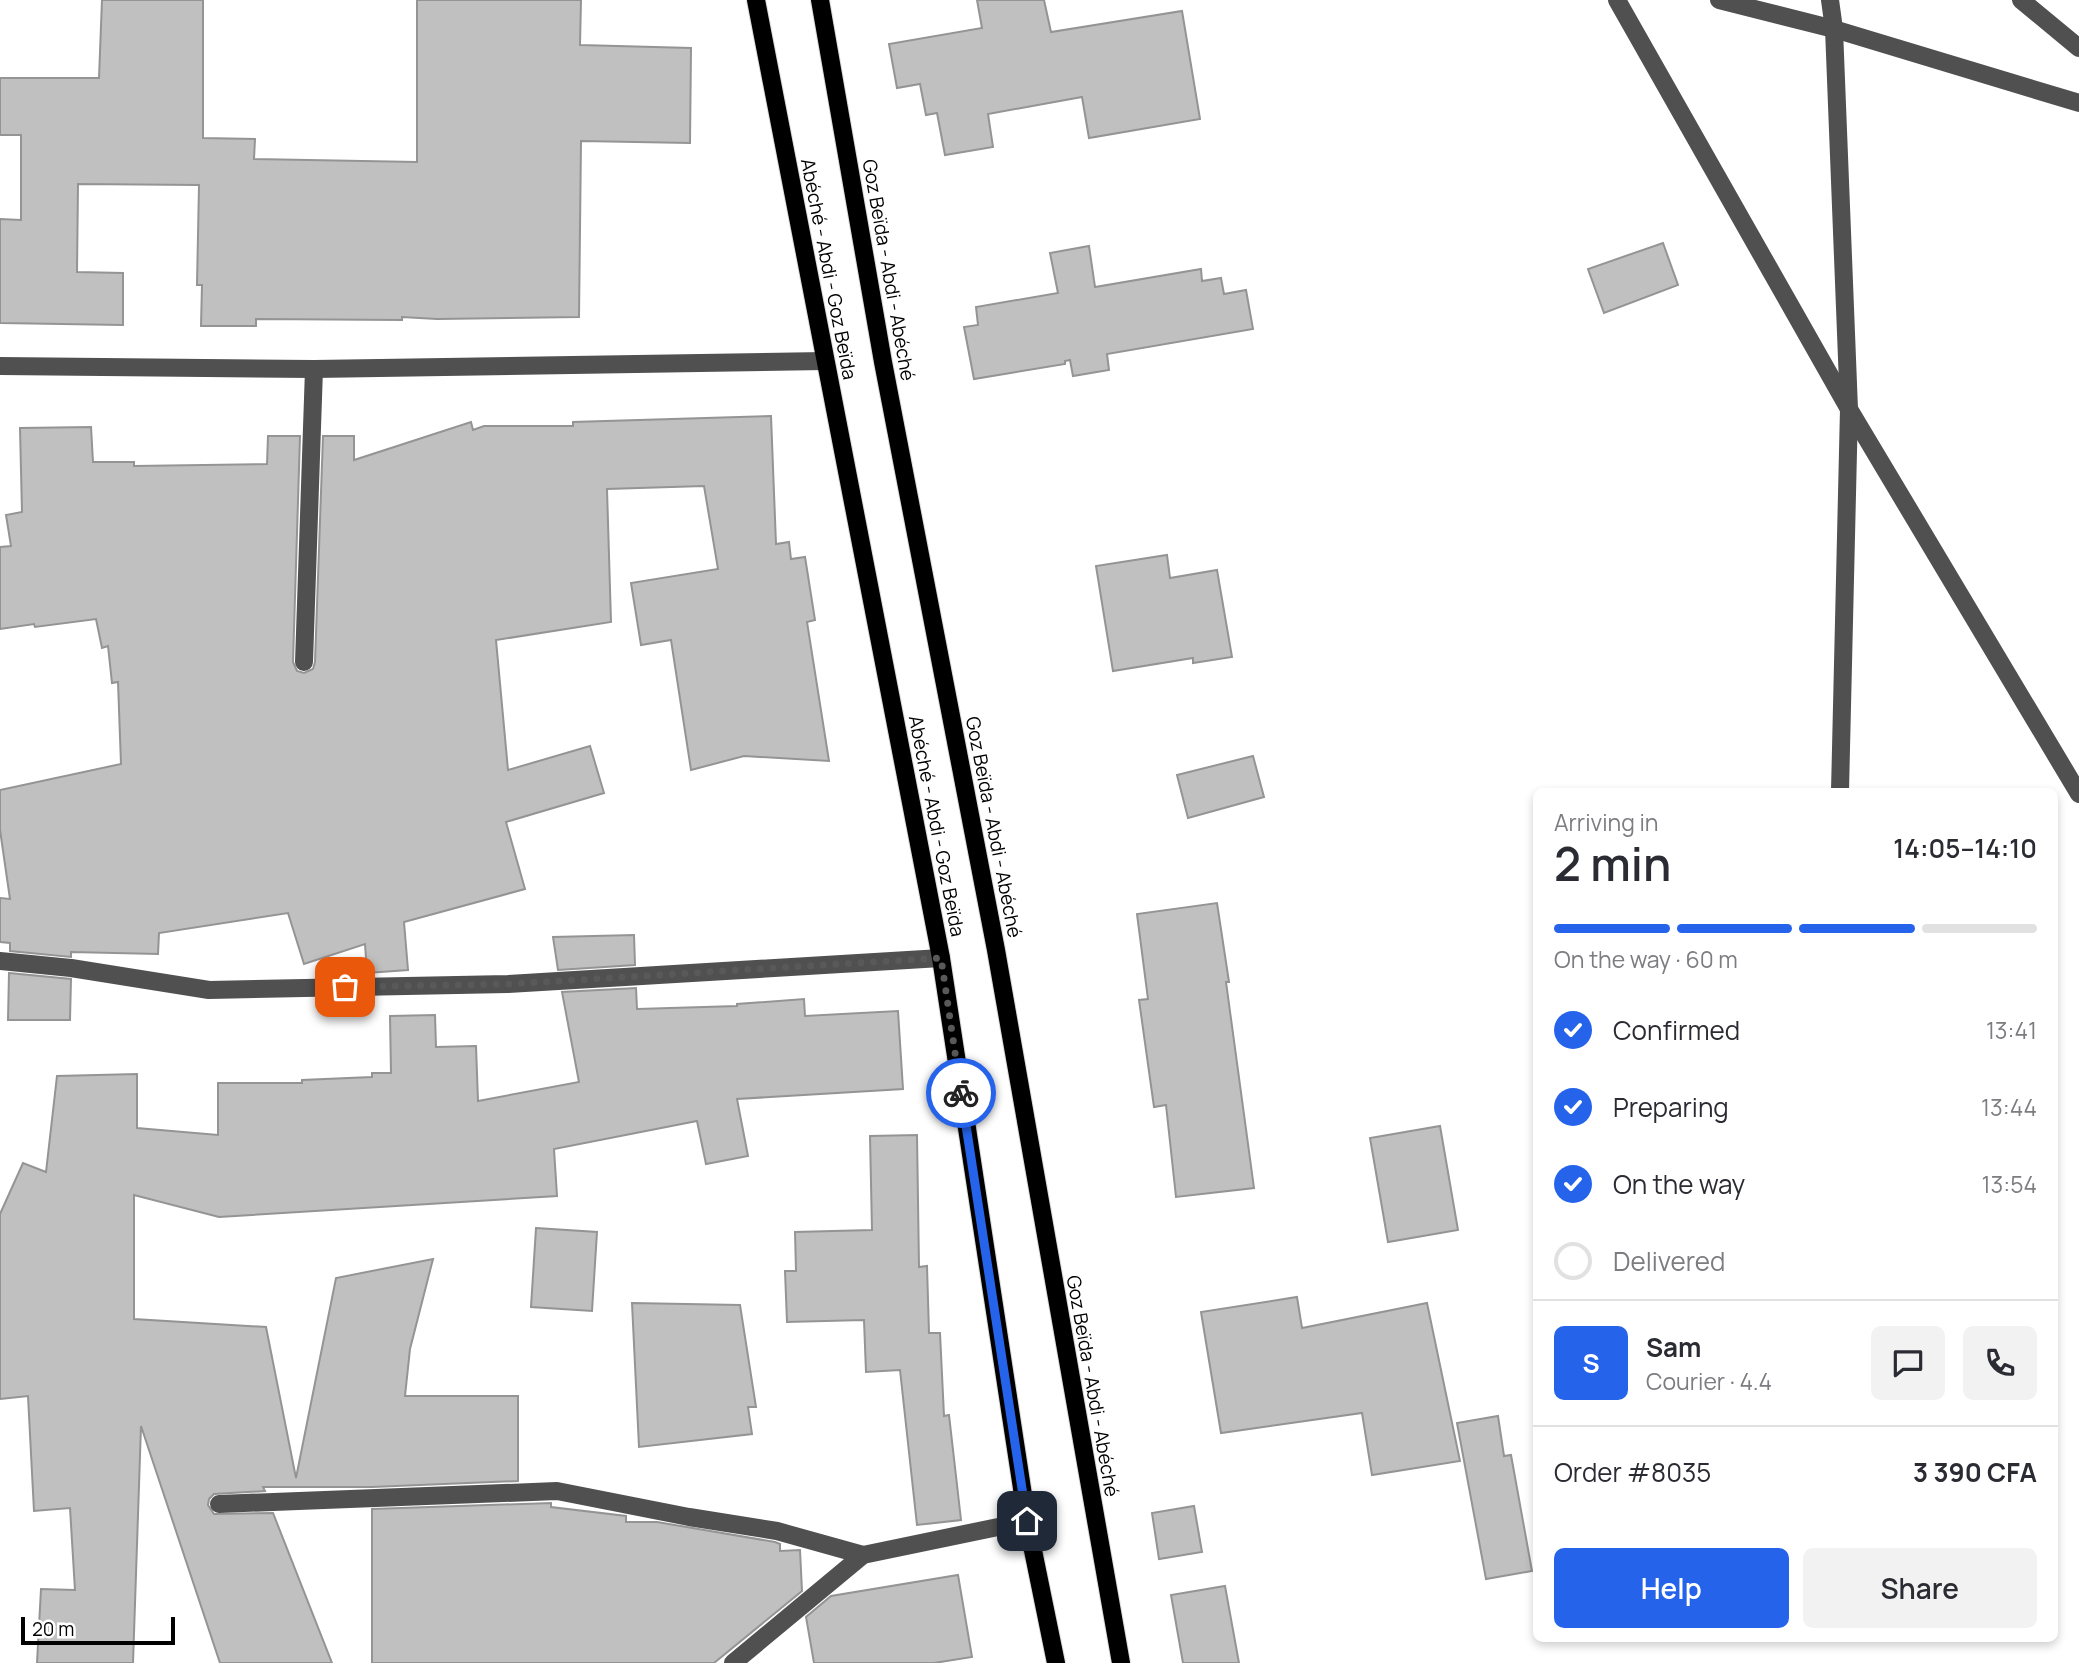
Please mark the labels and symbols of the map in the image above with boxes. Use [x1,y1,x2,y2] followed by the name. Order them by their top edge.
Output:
[795,156,863,382] street label: Abéché - Abdi - Goz Beïda
[857,157,921,383] street label: Goz Beïda - Abdi - Abéché
[903,713,971,939] street label: Abéché - Abdi - Goz Beïda
[960,714,1028,940] street label: Goz Beïda - Abdi - Abéché
[315,957,375,1017] pin
[926,1058,996,1128] courier
[1061,1273,1125,1499] street label: Goz Beïda - Abdi - Abéché
[997,1491,1057,1551] pin
[21,1614,175,1646] scale bar

